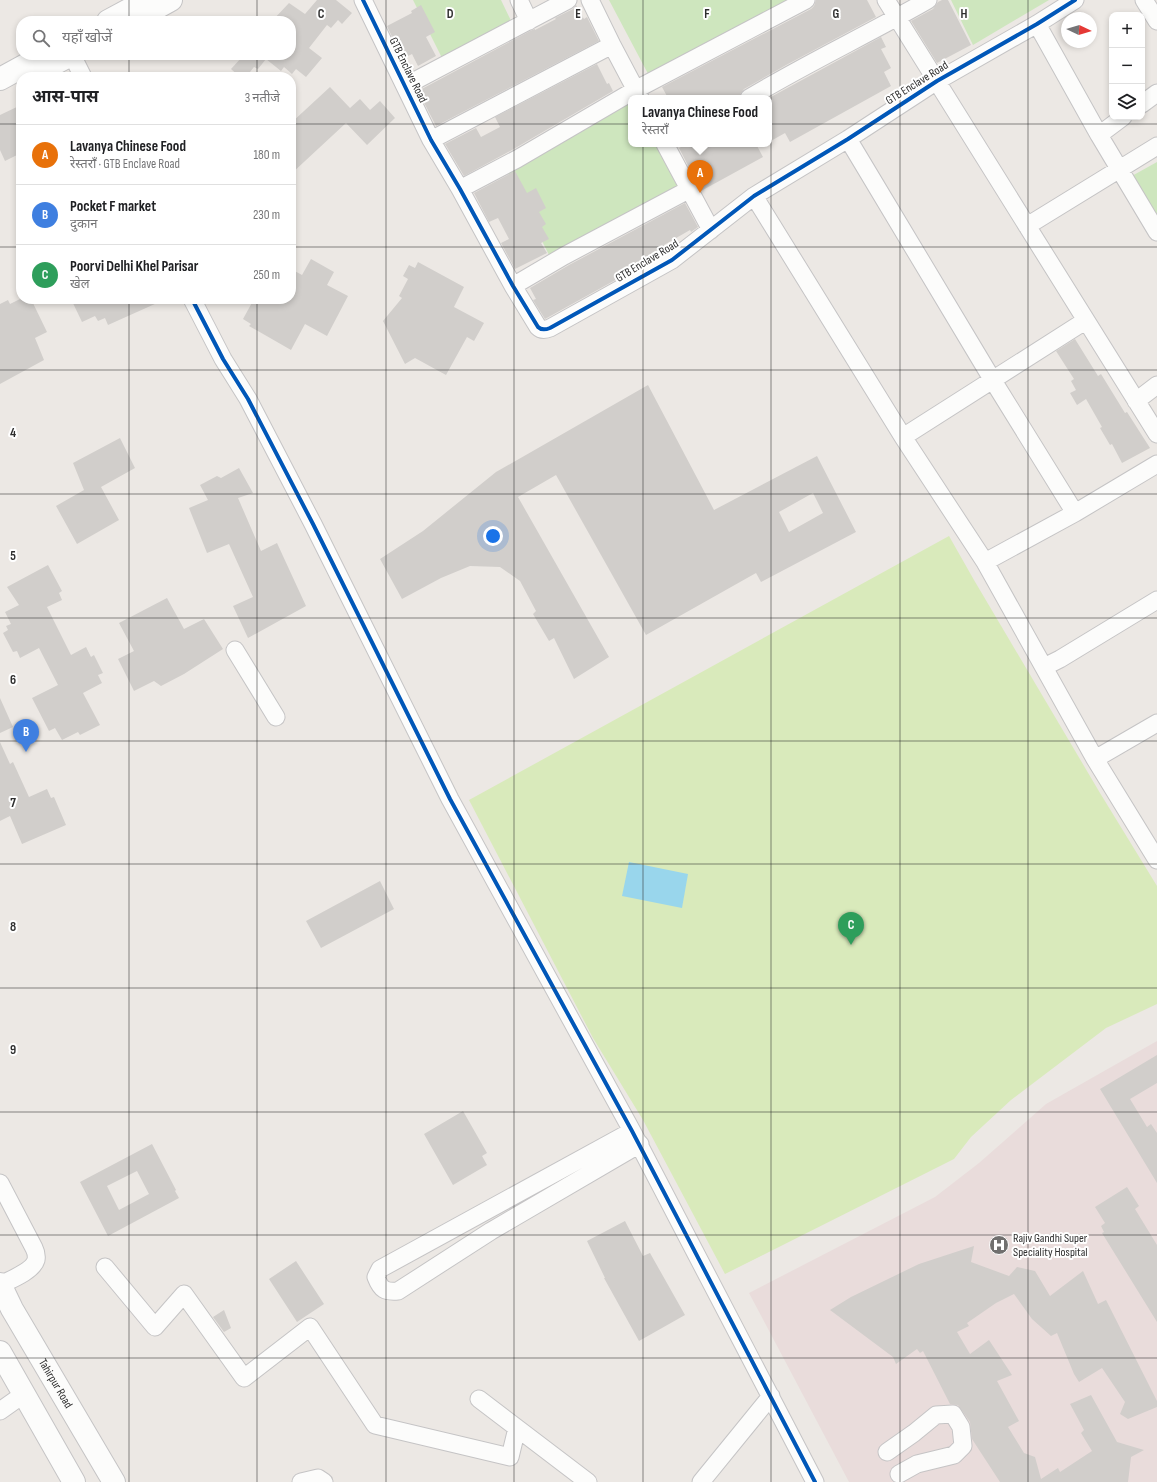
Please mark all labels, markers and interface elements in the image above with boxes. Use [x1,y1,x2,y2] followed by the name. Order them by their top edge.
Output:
[318,6,325,22] text: C
[447,6,454,22] text: D
[575,6,581,22] text: E
[704,6,710,22] text: F
[833,6,840,22] text: G
[961,6,968,22] text: H
[1061,12,1097,48] north arrow
[1109,12,1145,120] map controls
[1109,12,1145,48] button: +
[16,16,296,60] search box
[30,27,52,49] icon: search
[62,28,112,47] text: यहाँ खोजें
[386,35,430,105] street label: GTB Enclave Road
[1109,48,1145,84] button: −
[883,58,951,108] street label: GTB Enclave Road
[1109,84,1145,120] button: layers
[32,87,99,107] text: आस-पास
[245,90,280,106] text: 3 नतीजे
[628,95,772,147] popup
[642,103,758,122] text: Lavanya Chinese Food
[642,122,668,138] text: रेस्तराँ
[70,137,186,156] text: Lavanya Chinese Food
[42,147,48,163] text: A
[254,147,280,163] text: 180 m
[70,156,180,172] text: रेस्तराँ · GTB Enclave Road
[687,160,713,193] pin: A
[70,197,156,216] text: Pocket F market
[42,207,48,223] text: B
[253,207,280,223] text: 230 m
[70,216,97,232] text: दुकान
[613,236,681,286] street label: GTB Enclave Road
[70,257,198,276] text: Poorvi Delhi Khel Parisar
[42,267,48,283] text: C
[253,267,280,283] text: 250 m
[70,276,89,292] text: खेल
[10,425,16,441] text: 4
[483,526,503,546] your location
[10,548,16,564] text: 5
[10,672,16,688] text: 6
[13,719,39,752] pin: B
[10,795,16,811] text: 7
[838,912,864,945] pin: C
[10,919,16,935] text: 8
[10,1042,16,1058] text: 9
[1013,1231,1088,1260] place label: Rajiv Gandhi Super Speciality Hospital
[988,1234,1010,1256] hospital icon: Rajiv Gandhi Super Speciality Hospital
[35,1356,76,1411] street label: Tahirpur Road

